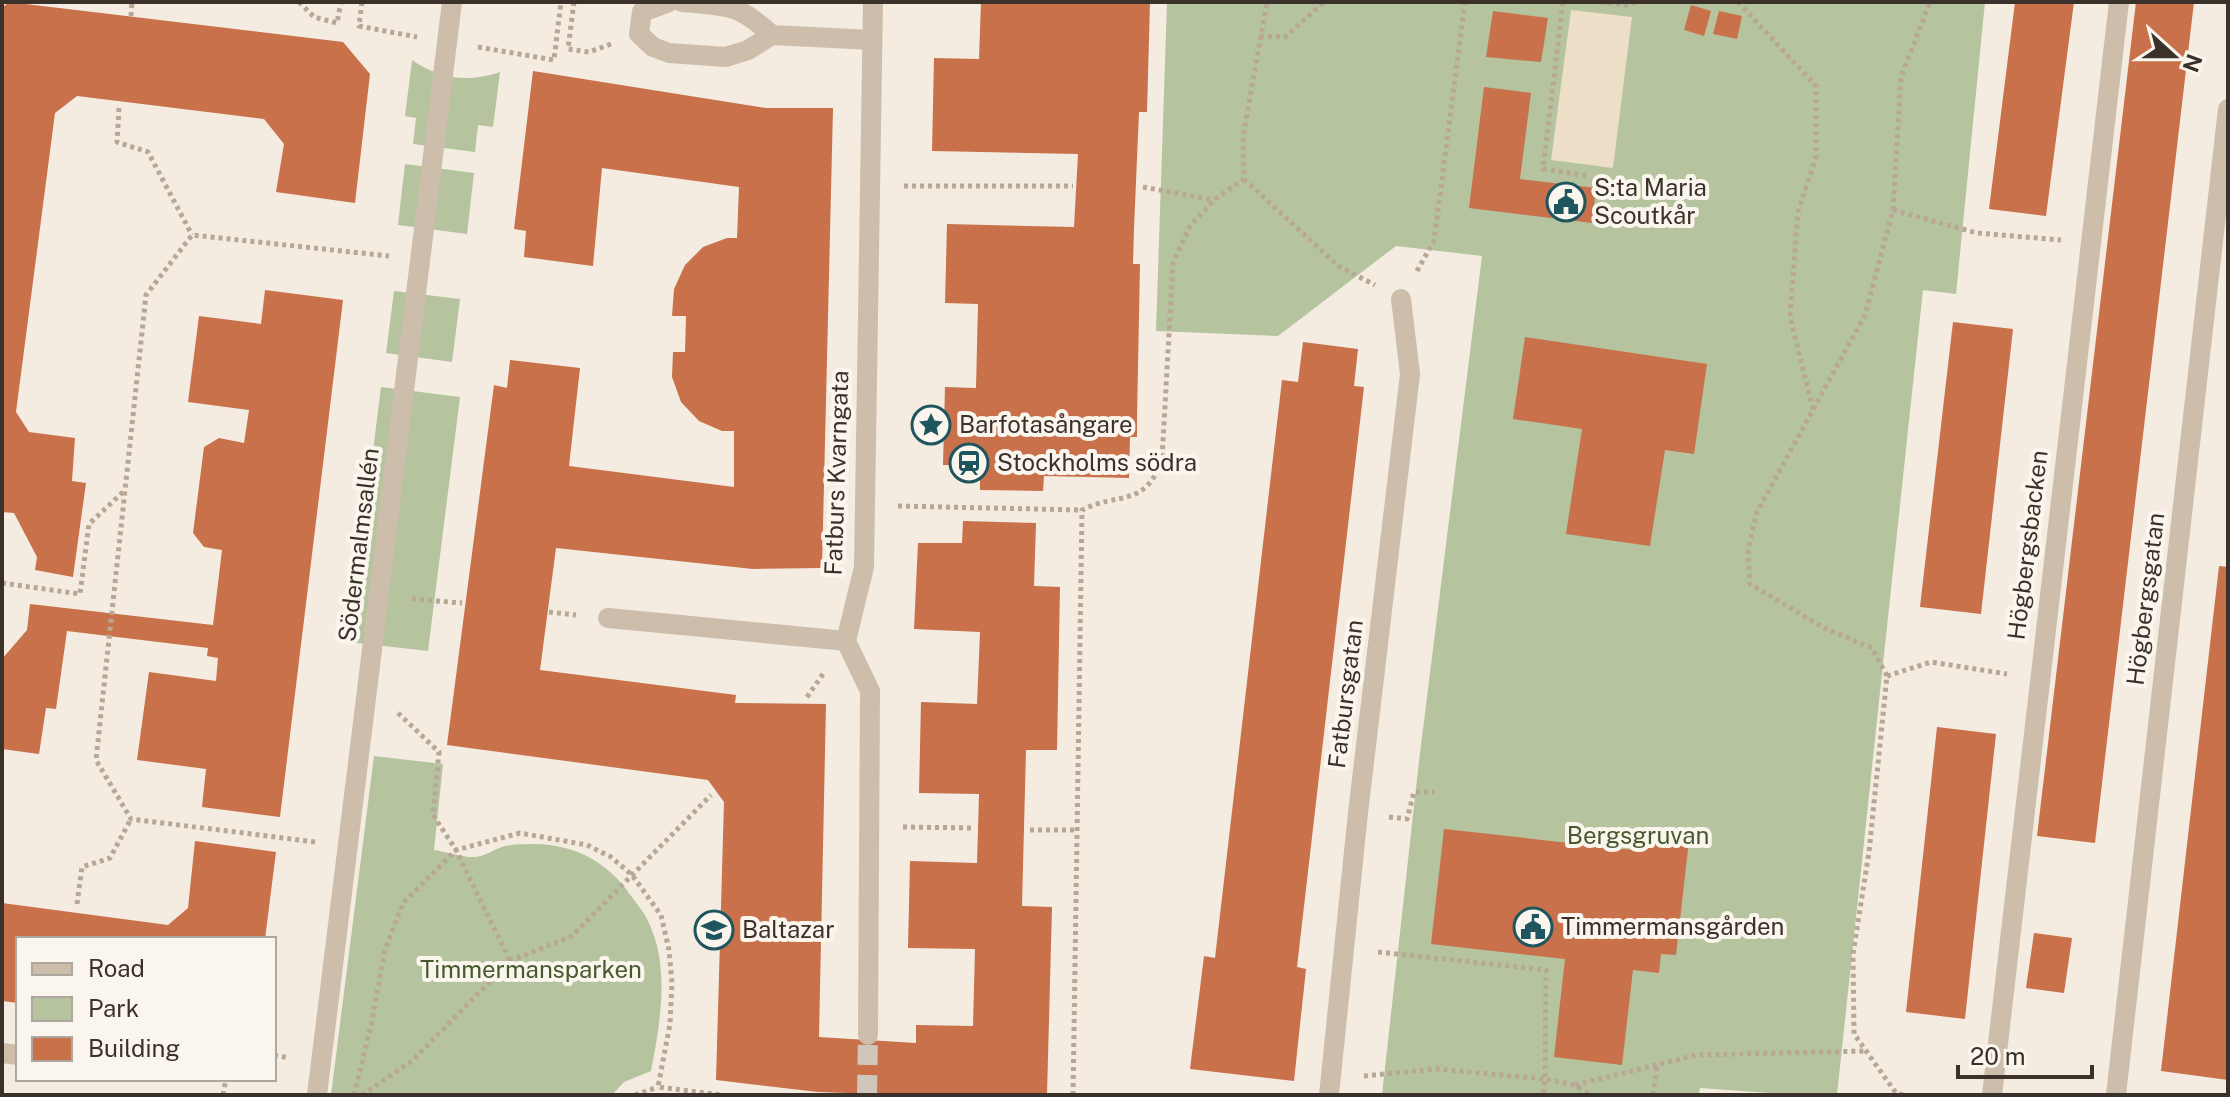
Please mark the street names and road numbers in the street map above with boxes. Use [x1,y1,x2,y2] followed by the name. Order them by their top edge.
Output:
[818,370,854,576] street label: Fatburs Kvarngata
[332,446,384,643] street label: Södermalmsallén
[2001,448,2053,641] street label: Högbergsbacken
[2121,511,2169,687] street label: Högbergsgatan
[1322,618,1368,770] street label: Fatbursgatan

